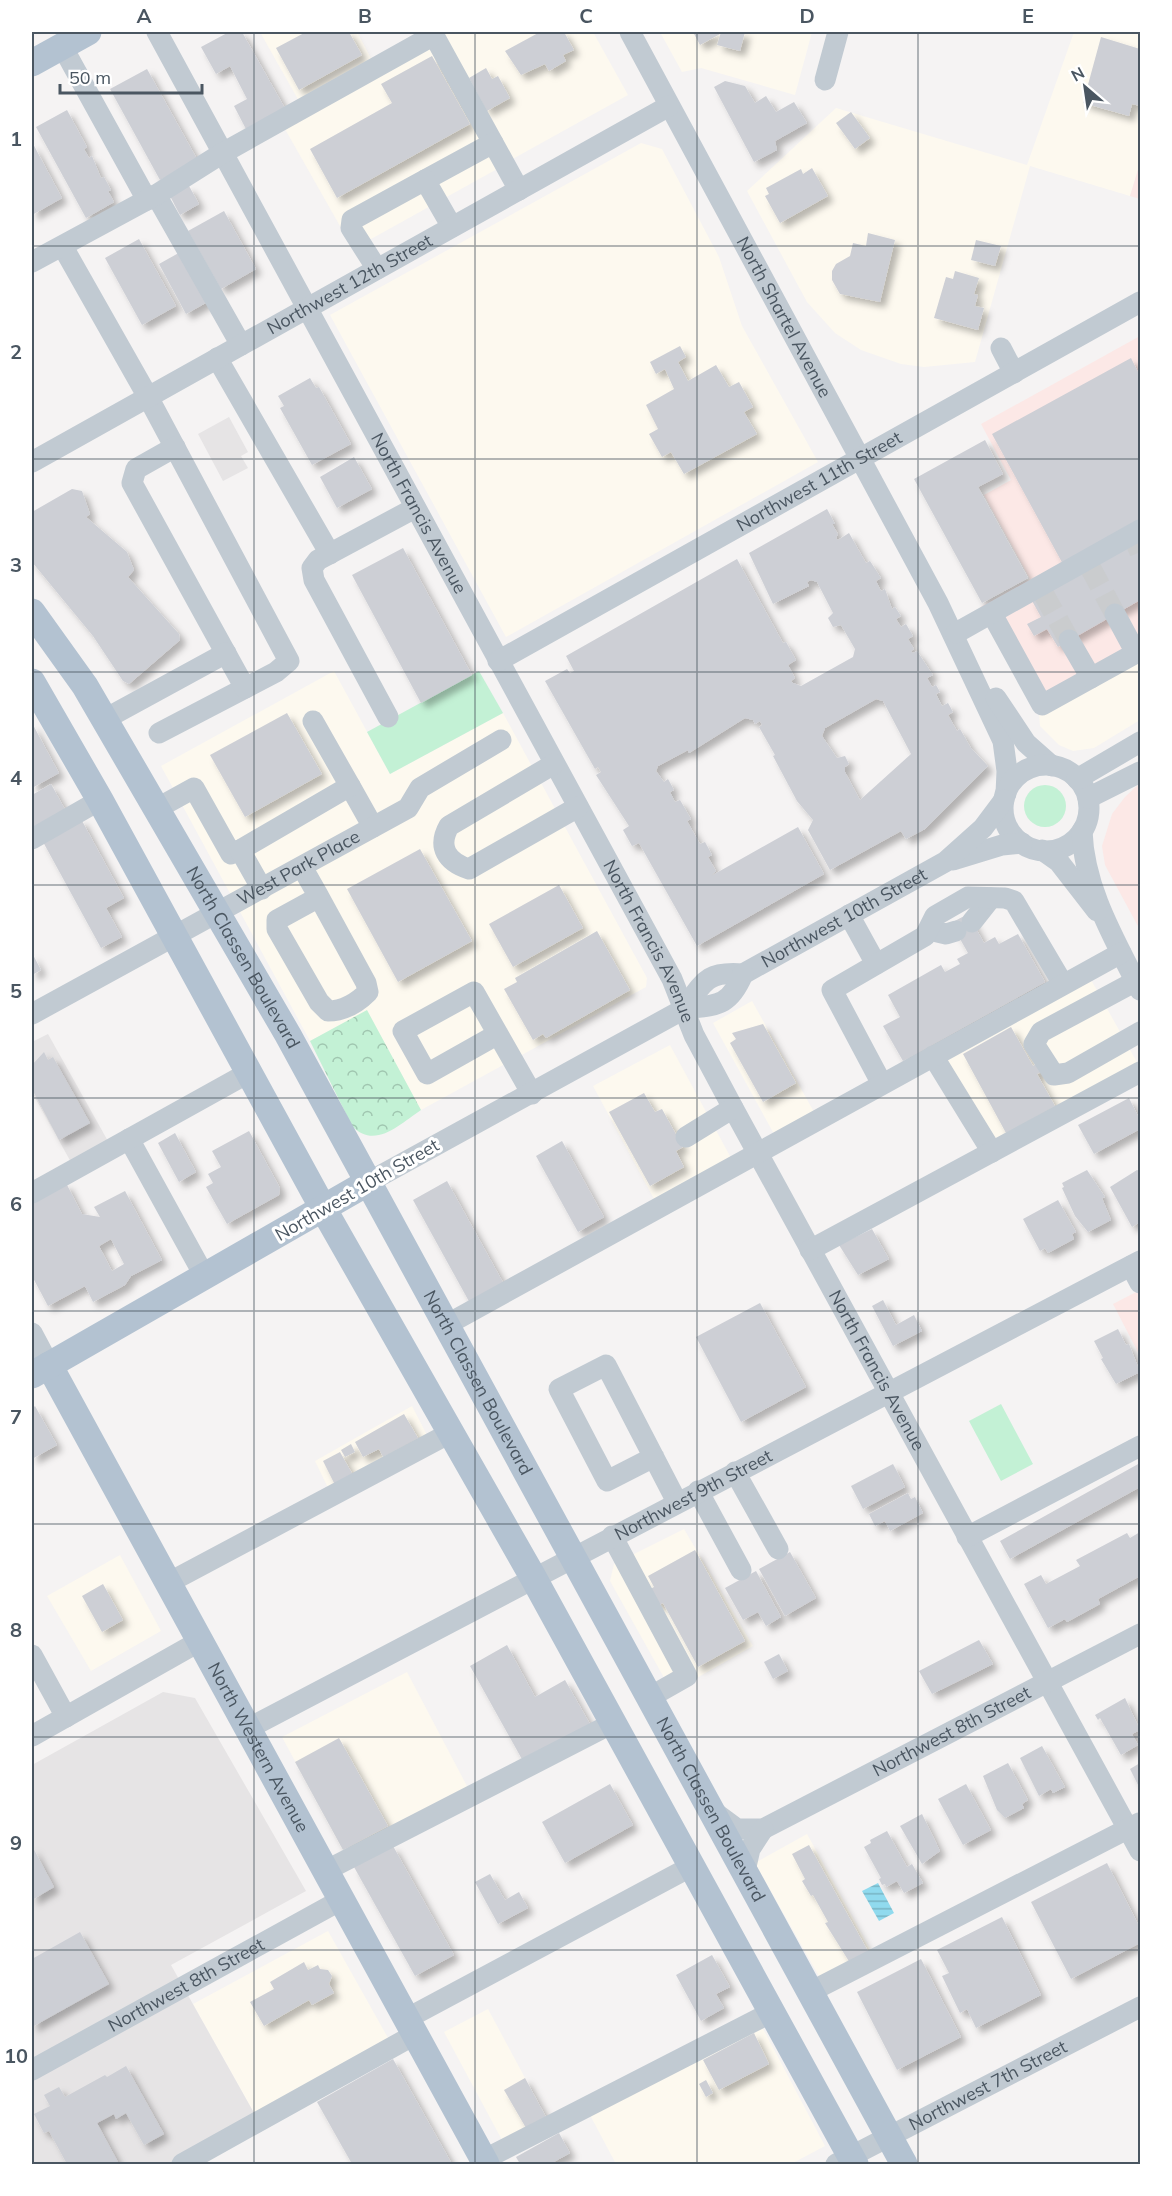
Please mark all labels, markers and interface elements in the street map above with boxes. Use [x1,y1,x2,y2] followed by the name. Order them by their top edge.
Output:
[137,3,152,28] text: A
[358,3,372,28] text: B
[579,3,593,28] text: C
[799,3,815,28] text: D
[1022,3,1034,28] text: E
[60,57,202,95] scale bar
[1055,57,1115,117] north arrow
[1068,62,1088,86] text: N
[69,66,111,89] text: 50 m
[10,126,22,151] text: 1
[263,229,436,339] street label: Northwest 12th Street
[731,232,837,401] street label: North Shartel Avenue
[10,339,22,364] text: 2
[732,426,906,536] street label: Northwest 11th Street
[366,429,472,598] street label: North Francis Avenue
[10,552,22,577] text: 3
[10,765,22,790] text: 4
[233,825,364,910] street label: West Park Place
[598,856,700,1026] street label: North Francis Avenue
[181,862,305,1052] street label: North Classen Boulevard
[757,862,931,973] street label: Northwest 10th Street
[10,978,22,1003] text: 5
[271,1133,443,1246] street label: Northwest 10th Street
[10,1191,22,1216] text: 6
[419,1286,538,1479] street label: North Classen Boulevard
[824,1286,930,1454] street label: North Francis Avenue
[10,1404,22,1429] text: 7
[610,1444,776,1545] street label: Northwest 9th Street
[10,1617,22,1642] text: 8
[203,1658,314,1836] street label: North Western Avenue
[868,1681,1034,1781] street label: Northwest 8th Street
[651,1713,771,1906] street label: North Classen Boulevard
[10,1830,22,1855] text: 9
[104,1932,268,2037] street label: Northwest 8th Street
[905,2035,1071,2135] street label: Northwest 7th Street
[4,2043,28,2068] text: 10

